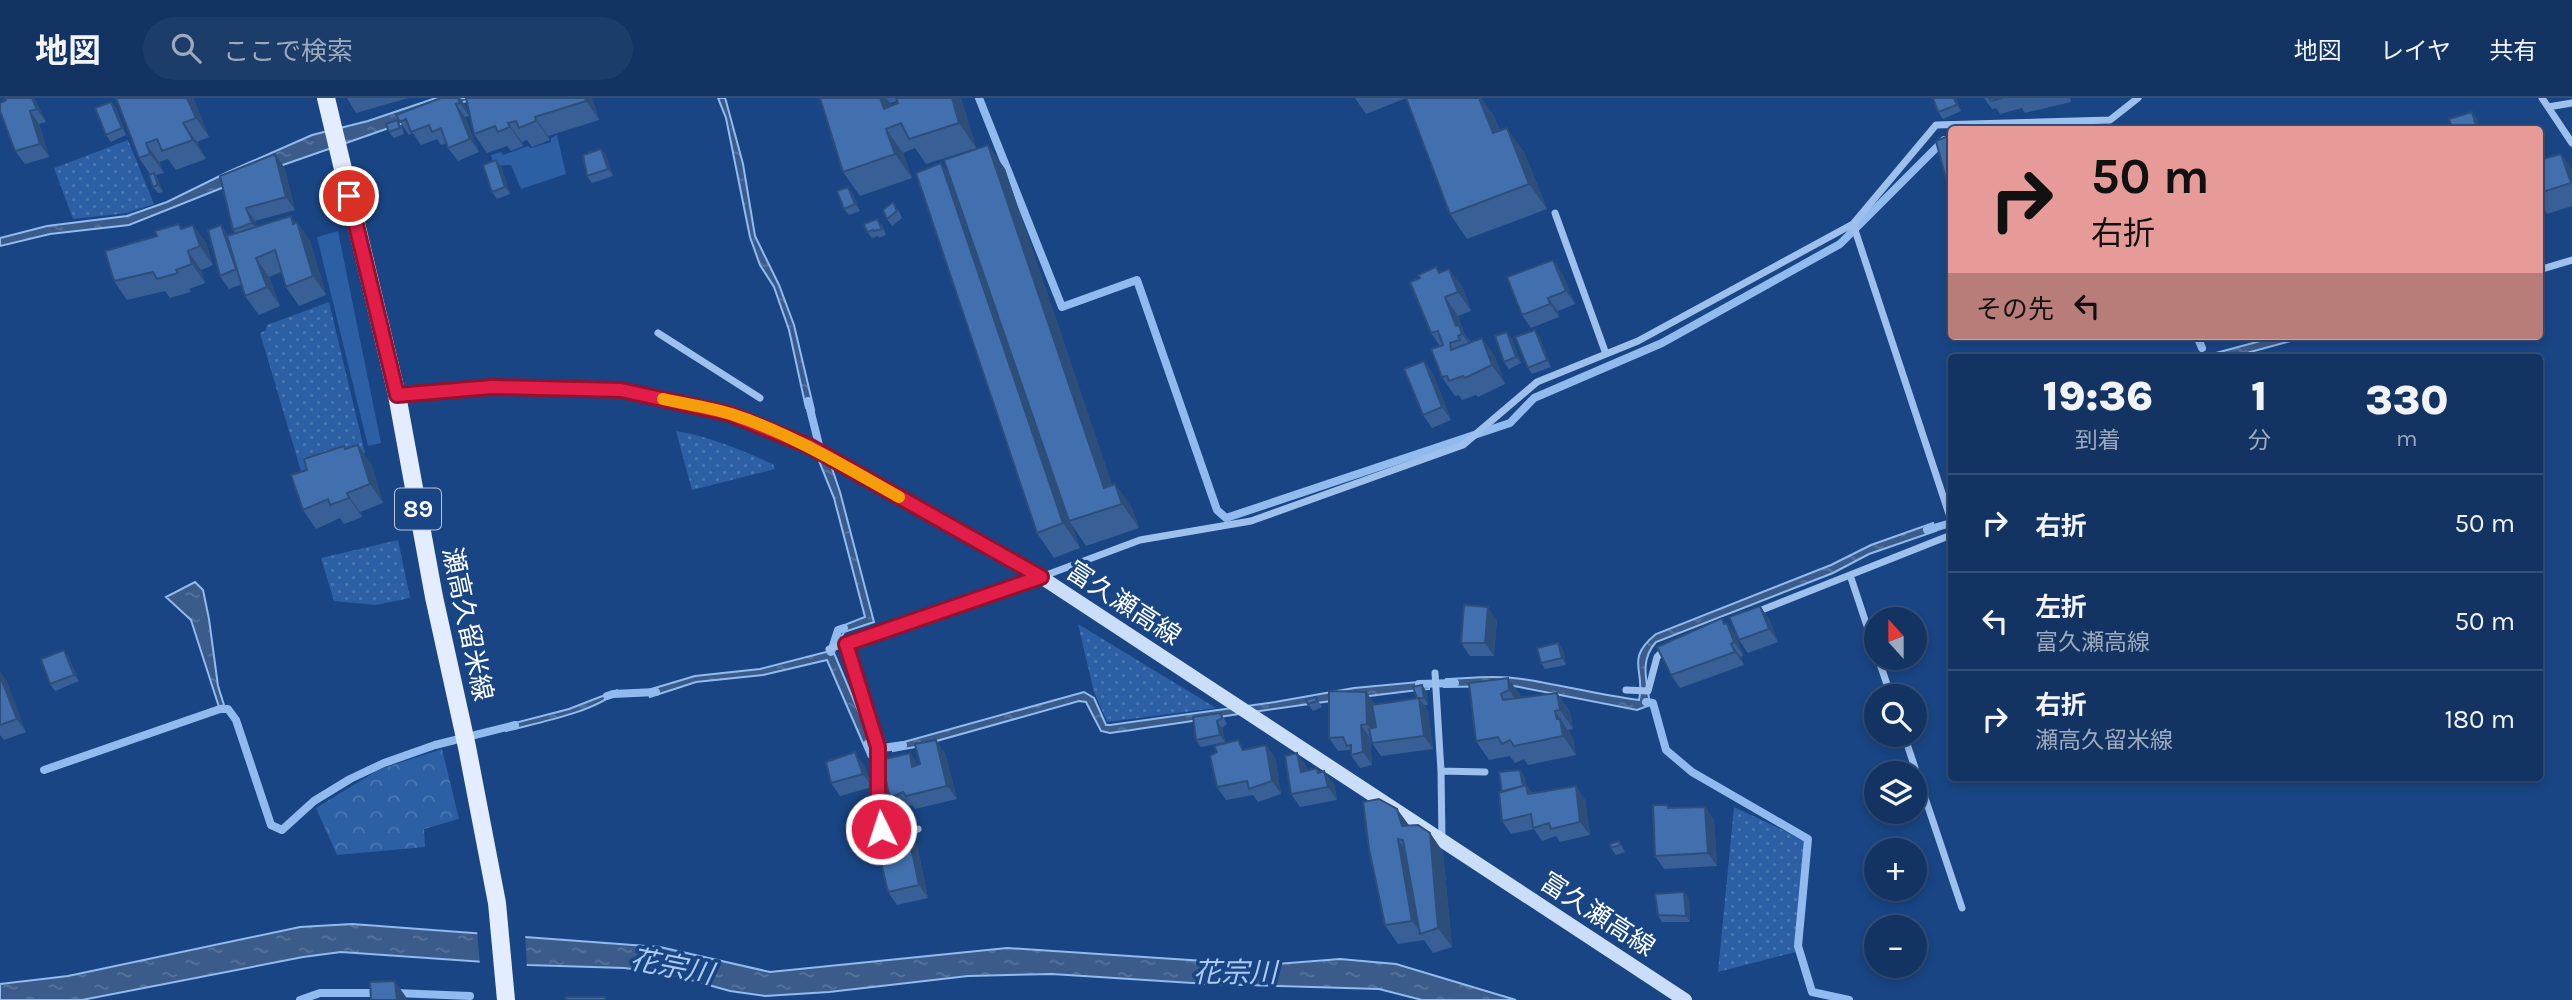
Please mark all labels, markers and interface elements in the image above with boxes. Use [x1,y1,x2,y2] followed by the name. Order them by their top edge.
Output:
[143,17,633,80] search box
[167,29,205,67] icon: search
[35,32,101,70] text: 地図
[223,36,353,67] text: ここで検索
[2294,37,2342,65] text: 地図
[2380,37,2451,65] text: レイヤ
[2489,37,2537,65] text: 共有
[2091,148,2209,205] text: 50 m
[1976,154,2067,245] icon: right
[319,166,379,226] pin
[330,177,368,215] icon: arrive
[2091,215,2155,252] text: 右折
[2068,287,2106,325] icon: left
[1976,294,2054,325] text: その先
[2043,371,2153,421] text: 19:36
[2251,371,2267,421] text: 1
[2365,375,2448,425] text: 330
[2396,425,2418,452] text: m
[2075,427,2121,454] text: 到着
[2248,427,2271,454] text: 分
[395,488,441,530] road number: 89
[1976,504,2014,542] icon: right
[2454,508,2515,539] text: 50 m
[2035,511,2087,542] text: 右折
[436,545,499,704] street label: 瀬高久留米線
[1061,555,1187,652] street label: 富久瀬高線
[2035,592,2087,623] text: 左折
[1976,602,2014,640] icon: left
[2454,606,2515,637] text: 50 m
[1864,607,1927,670] north arrow
[1864,607,1927,978] map controls
[2035,629,2150,656] text: 富久瀬高線
[1864,684,1927,747] button: search
[2035,690,2087,721] text: 右折
[1976,700,2014,738] icon: right
[2445,704,2515,735] text: 180 m
[2035,727,2173,754] text: 瀬高久留米線
[1864,761,1927,824] button: layers
[844,792,918,866] position arrow
[1864,838,1927,901] button: +
[1535,866,1661,963] street label: 富久瀬高線
[1864,915,1927,978] button: −
[628,942,719,991] water label: 花宗川
[1193,956,1280,989] water label: 花宗川

